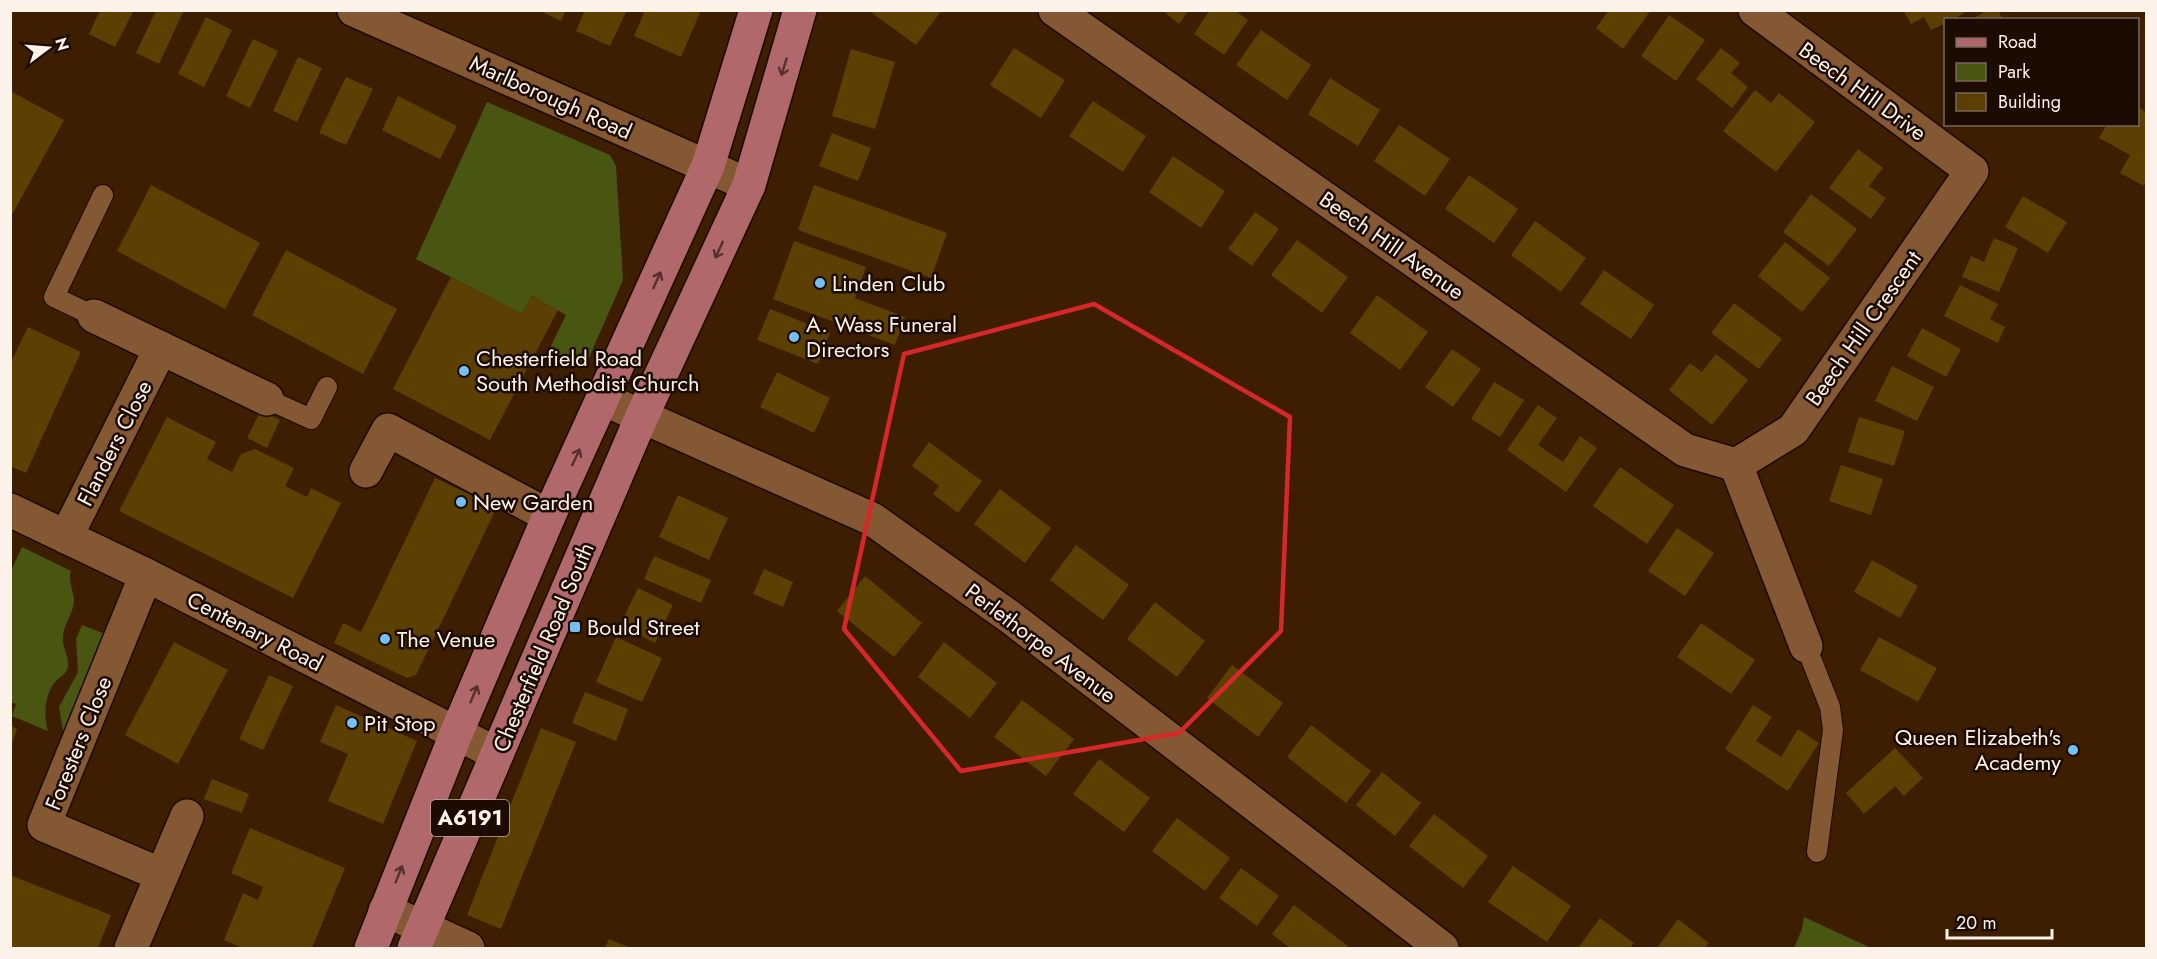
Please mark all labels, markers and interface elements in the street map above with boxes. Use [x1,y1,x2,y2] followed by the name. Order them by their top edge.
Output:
[18,18,78,78] north arrow
[1944,18,2139,126] legend
[1998,29,2037,55] text: Road
[1793,34,1933,148] street label: Beech Hill Drive
[49,35,75,53] text: N
[465,47,637,147] street label: Marlborough Road
[778,57,789,76] one-way arrow
[1998,59,2030,85] text: Park
[1998,89,2061,115] text: Building
[1313,183,1471,307] street label: Beech Hill Avenue
[712,240,724,258] one-way arrow
[1797,243,1929,412] street label: Beech Hill Crescent
[832,267,945,299] place label: Linden Club
[652,271,663,289] one-way arrow
[813,276,827,290] marker: Linden Club
[806,308,957,365] place label: A. Wass Funeral Directors
[787,330,801,344] marker: A. Wass Funeral Directors
[476,342,700,399] place label: Chesterfield Road South Methodist Church
[457,364,471,378] marker: Chesterfield Road South Methodist Church
[69,375,159,511] street label: Flanders Close
[571,449,582,467] one-way arrow
[473,486,593,518] place label: New Garden
[454,495,468,509] marker: New Garden
[484,537,602,757] street label: Chesterfield Road South
[959,575,1123,711] street label: Perlethorpe Avenue
[182,583,328,679] street label: Centenary Road
[587,611,700,643] place label: Bould Street
[568,620,582,634] marker: Bould Street
[397,623,495,655] place label: The Venue
[378,632,392,646] marker: The Venue
[37,671,119,815] street label: Foresters Close
[469,685,480,704] one-way arrow
[364,707,436,739] place label: Pit Stop
[345,716,359,730] marker: Pit Stop
[1895,721,2061,778] place label: Queen Elizabeth's Academy
[2066,743,2080,757] marker: Queen Elizabeth's Academy
[431,800,509,836] road number: A6191
[394,866,405,884] one-way arrow
[1947,902,2052,940] scale bar
[1956,910,1996,936] text: 20 m

